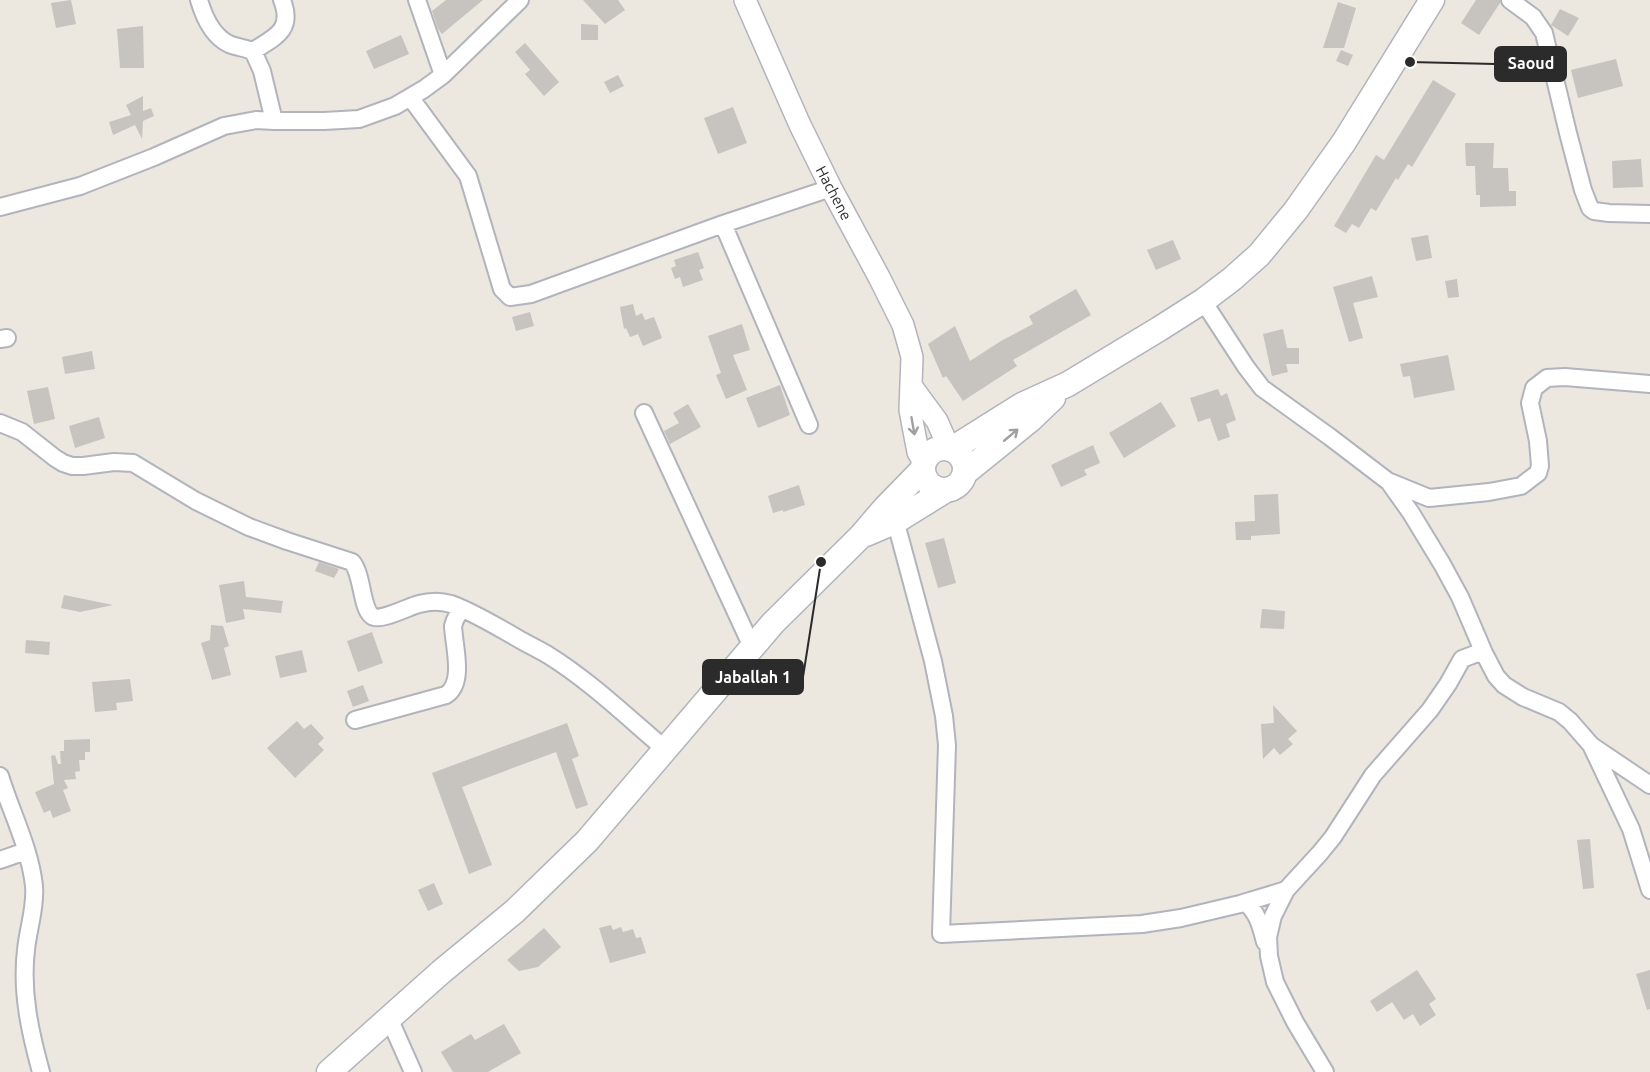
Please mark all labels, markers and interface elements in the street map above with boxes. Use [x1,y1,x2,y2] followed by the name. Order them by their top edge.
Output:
[1495,47,1566,81] callout: Saoud
[1508,54,1554,72] text: Saoud
[813,163,855,223] street label: Hachene
[908,415,919,435] one-way arrow
[1003,429,1019,442] one-way arrow
[703,660,803,694] callout: Jaballah 1
[715,668,791,686] text: Jaballah 1

